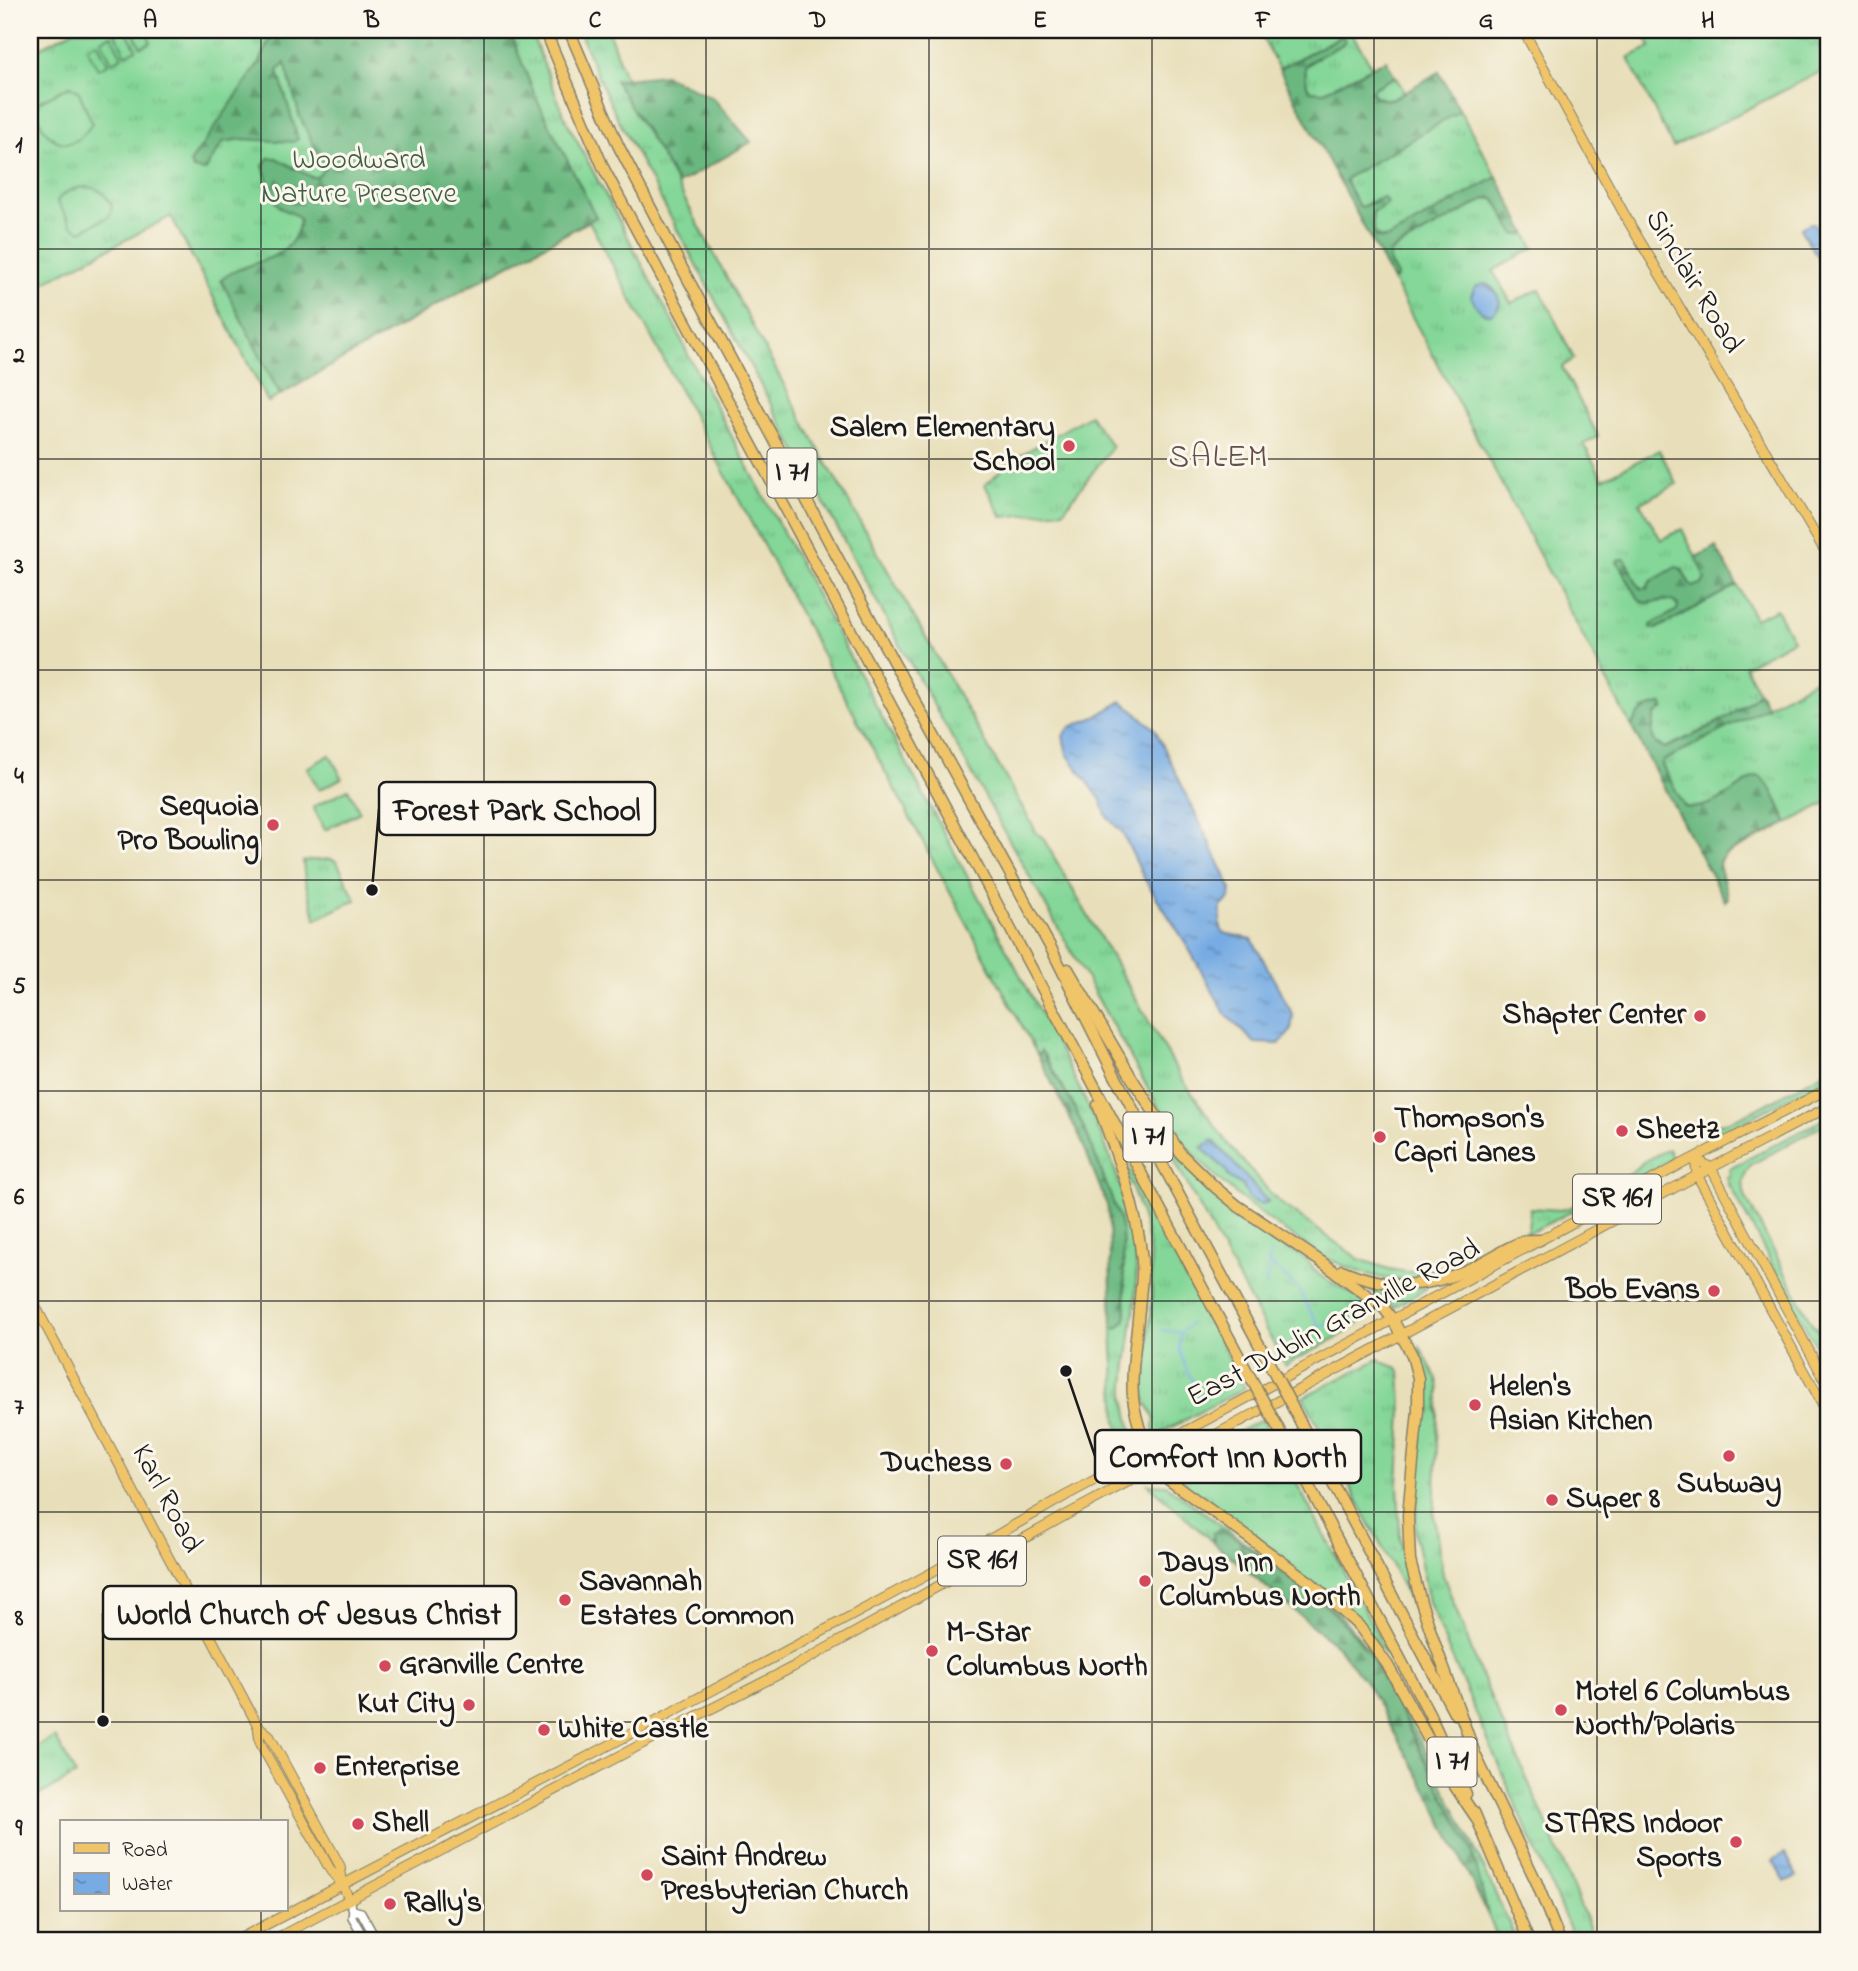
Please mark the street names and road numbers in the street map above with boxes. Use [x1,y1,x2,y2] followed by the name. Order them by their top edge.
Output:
[1633,201,1754,363] street label: Sinclair Road
[768,448,816,498] road number: I 71
[1124,1112,1172,1162] road number: I 71
[1573,1174,1661,1224] road number: SR 161
[1180,1228,1489,1420] street label: East Dublin Granville Road
[119,1437,213,1561] street label: Karl Road
[938,1536,1026,1586] road number: SR 161
[1428,1738,1476,1786] road number: I 71

